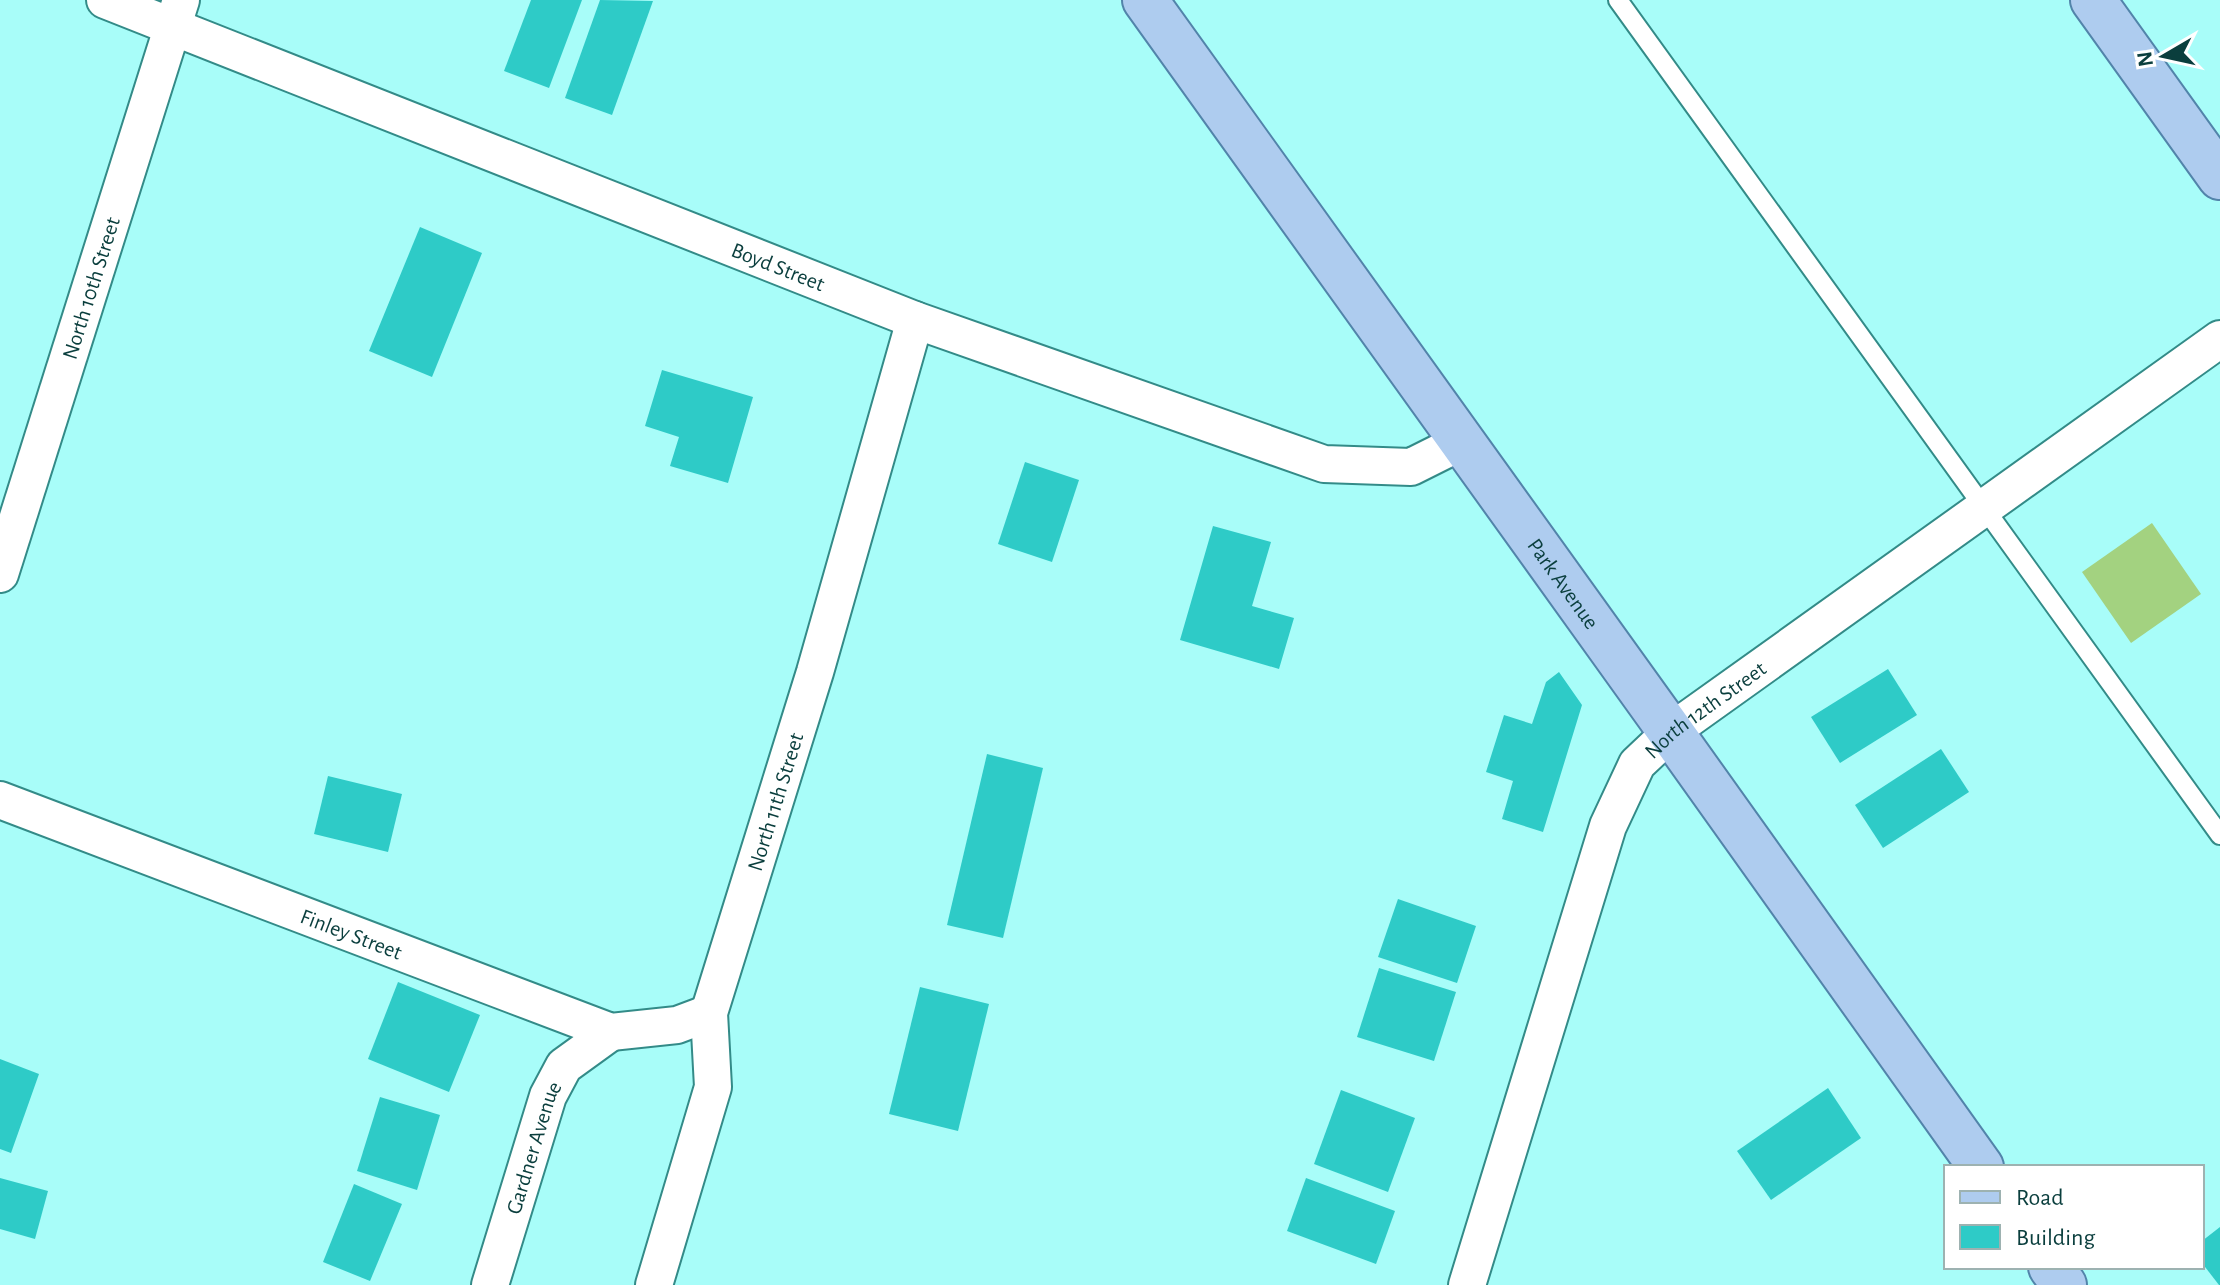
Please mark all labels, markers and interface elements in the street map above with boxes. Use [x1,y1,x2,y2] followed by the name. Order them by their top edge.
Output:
[2124,16,2204,96] north arrow
[2133,50,2157,68] text: N
[58,214,124,362] street label: North 10th Street
[728,239,828,295] street label: Boyd Street
[1523,534,1603,633] street label: Park Avenue
[1641,657,1770,763] street label: North 12th Street
[744,730,807,874] street label: North 11th Street
[297,905,405,964] street label: Finley Street
[502,1078,566,1217] street label: Gardner Avenue
[1944,1165,2204,1269] legend
[2016,1186,2064,1210] text: Road
[2016,1226,2095,1250] text: Building

